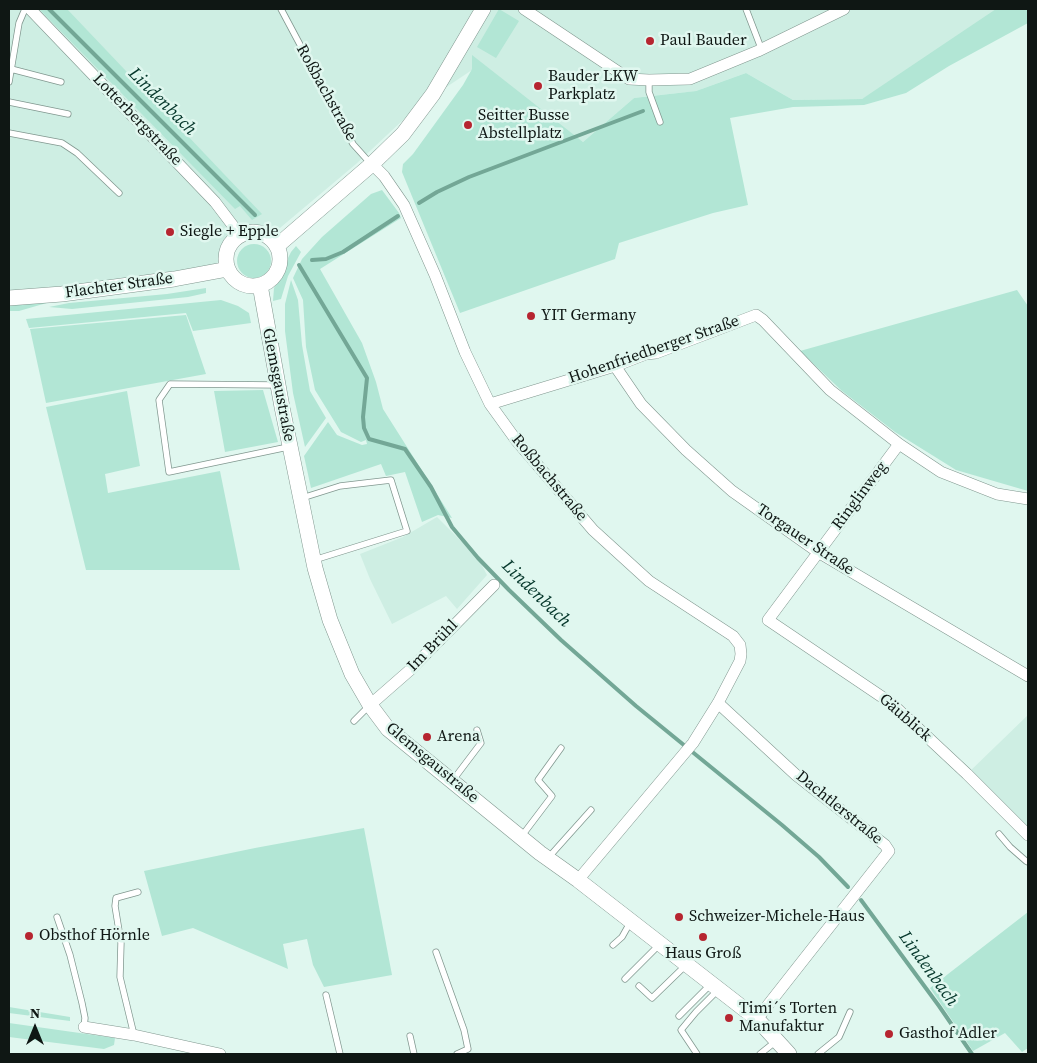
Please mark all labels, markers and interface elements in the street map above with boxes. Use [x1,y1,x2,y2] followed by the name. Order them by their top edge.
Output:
[660,31,747,51] place label: Paul Bauder
[644,35,656,47] marker: Paul Bauder
[292,41,360,145] street label: Roßbachstraße
[123,63,201,141] water label: Lindenbach
[548,67,638,105] place label: Bauder LKW Parkplatz
[88,70,186,170] street label: Lotterbergstraße
[532,80,544,92] marker: Bauder LKW Parkplatz
[478,106,569,144] place label: Seitter Busse Abstellplatz
[462,119,474,131] marker: Seitter Busse Abstellplatz
[180,222,279,242] place label: Siegle + Epple
[164,226,176,238] marker: Siegle + Epple
[64,269,174,303] street label: Flachter Straße
[541,306,636,326] place label: YIT Germany
[525,310,537,322] marker: YIT Germany
[566,312,742,388] street label: Hohenfriedberger Straße
[258,327,298,443] street label: Glemsgaustraße
[507,431,591,525] street label: Roßbachstraße
[828,458,892,534] street label: Ringlinweg
[753,500,857,580] street label: Torgauer Straße
[497,556,575,632] water label: Lindenbach
[404,616,462,676] street label: Im Brühl
[875,690,935,746] street label: Gäublick
[382,719,482,807] street label: Glemsgaustraße
[437,727,480,747] place label: Arena
[421,731,433,743] marker: Arena
[792,767,886,849] street label: Dachtlerstraße
[689,907,865,927] place label: Schweizer-Michele-Haus
[673,911,685,923] marker: Schweizer-Michele-Haus
[39,926,150,946] place label: Obsthof Hörnle
[893,927,963,1011] water label: Lindenbach
[23,930,35,942] marker: Obsthof Hörnle
[697,931,709,943] marker: Haus Groß
[665,944,741,964] place label: Haus Groß
[739,999,837,1037] place label: Timi´s Torten Manufaktur
[10,1003,60,1053] north arrow
[30,1003,40,1023] text: N
[723,1012,735,1024] marker: Timi´s Torten Manufaktur
[899,1024,997,1044] place label: Gasthof Adler
[883,1028,895,1040] marker: Gasthof Adler

